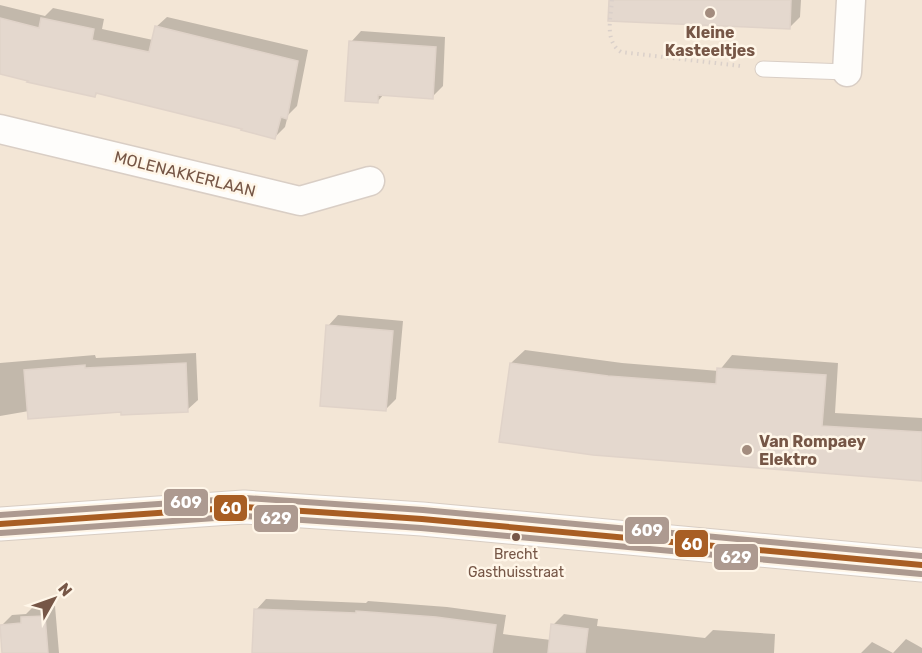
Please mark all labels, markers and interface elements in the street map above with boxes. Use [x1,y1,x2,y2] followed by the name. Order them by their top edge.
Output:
[703,6,717,20] marker: Kleine Kasteeltjes
[665,23,755,60] place label: Kleine Kasteeltjes
[112,147,258,201] street label: MOLENAKKERLAAN
[759,432,866,469] place label: Van Rompaey Elektro
[740,443,754,457] marker: Van Rompaey Elektro
[163,488,209,517] line badge: 609
[170,493,202,512] text: 609
[213,494,248,522] line badge: 60
[220,499,242,518] text: 60
[253,504,299,533] line badge: 629
[260,509,292,528] text: 629
[624,516,670,545] line badge: 609
[631,521,663,540] text: 609
[674,529,709,558] line badge: 60
[510,531,522,543] marker: Brecht Gasthuisstraat
[681,535,703,554] text: 60
[713,543,759,571] line badge: 629
[468,546,565,581] place label: Brecht Gasthuisstraat
[720,548,752,567] text: 629
[24,569,84,629] north arrow
[54,579,76,600] text: N

